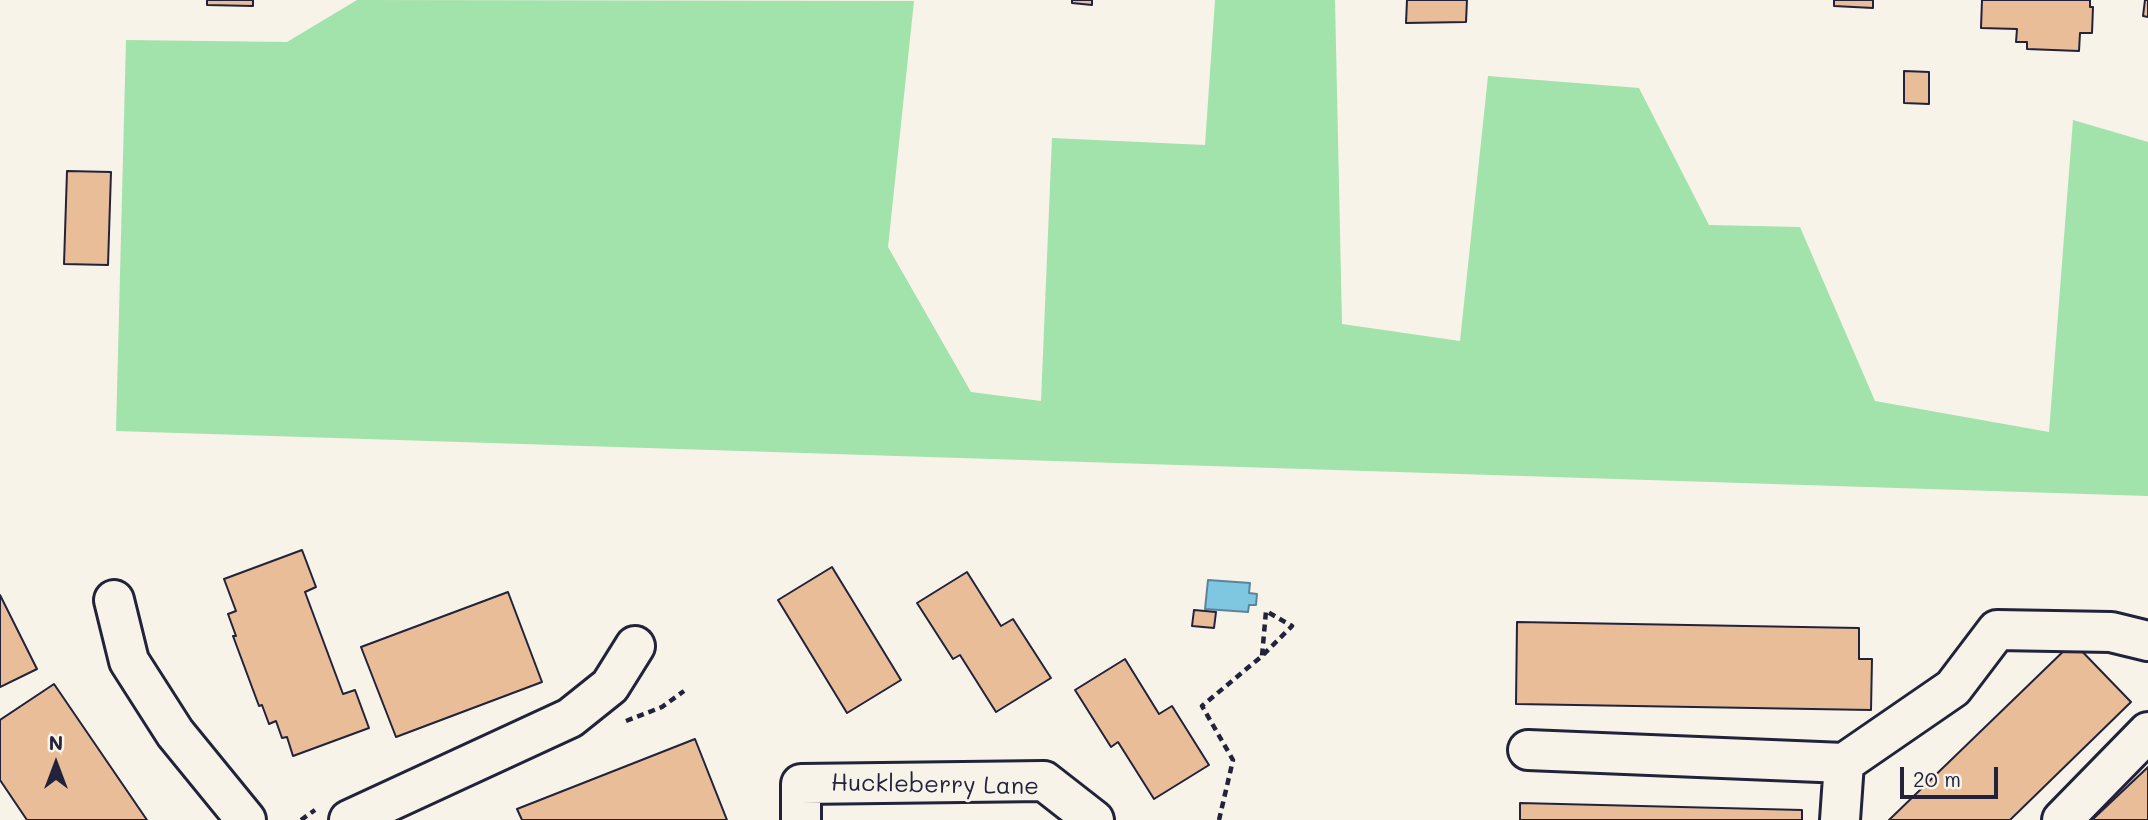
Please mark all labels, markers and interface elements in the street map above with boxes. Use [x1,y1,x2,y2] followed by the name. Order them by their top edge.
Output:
[21,729,91,799] north arrow
[49,730,63,755] text: N
[1903,754,2001,798] scale bar
[1913,765,1961,792] text: 20 m
[831,769,1039,801] street label: Huckleberry Lane

